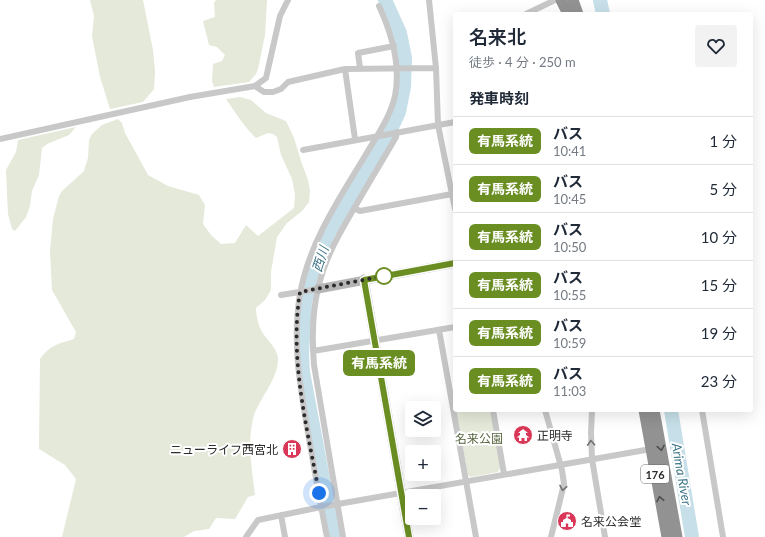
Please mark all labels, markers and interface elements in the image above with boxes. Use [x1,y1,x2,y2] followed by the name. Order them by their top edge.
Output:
[469,25,526,48] text: 名来北
[695,25,737,67] button: heart
[469,54,576,70] text: 徒歩 · 4 分 · 250 m
[469,89,529,107] text: 発車時刻
[553,124,583,142] text: バス
[477,132,533,149] text: 有馬系統
[709,132,737,150] text: 1 分
[553,143,586,159] text: 10:41
[553,172,583,190] text: バス
[477,180,533,197] text: 有馬系統
[709,180,737,198] text: 5 分
[553,191,586,207] text: 10:45
[553,220,583,238] text: バス
[477,228,533,245] text: 有馬系統
[701,228,737,246] text: 10 分
[553,239,586,255] text: 10:50
[308,242,332,274] water label: 西川
[375,267,393,285] unlabelled marker
[553,268,583,286] text: バス
[477,276,533,293] text: 有馬系統
[701,276,737,294] text: 15 分
[553,287,586,303] text: 10:55
[553,316,583,334] text: バス
[477,324,533,341] text: 有馬系統
[701,324,737,342] text: 19 分
[553,335,586,351] text: 10:59
[351,350,407,376] line badge: 有馬系統
[351,354,407,371] text: 有馬系統
[553,364,583,382] text: バス
[477,372,533,389] text: 有馬系統
[701,372,737,390] text: 23 分
[553,383,586,399] text: 11:03
[405,401,441,525] map controls
[405,401,441,437] button: layers
[512,424,534,446] temple icon: 正明寺
[537,428,573,443] place label: 正明寺
[455,431,503,446] park label: 名来公園
[281,438,303,460] building icon: ニューライフ西宮北
[587,440,596,446] one-way arrow
[668,441,695,507] water label: Arima River
[170,442,278,457] place label: ニューライフ西宮北
[405,445,441,481] button: +
[656,445,665,451] one-way arrow
[641,465,669,483] road number: 176
[309,483,329,503] your location
[559,485,567,491] one-way arrow
[405,489,441,525] button: −
[656,496,665,502] one-way arrow
[556,510,578,532] public building icon: 名来公会堂
[581,514,641,529] place label: 名来公会堂

